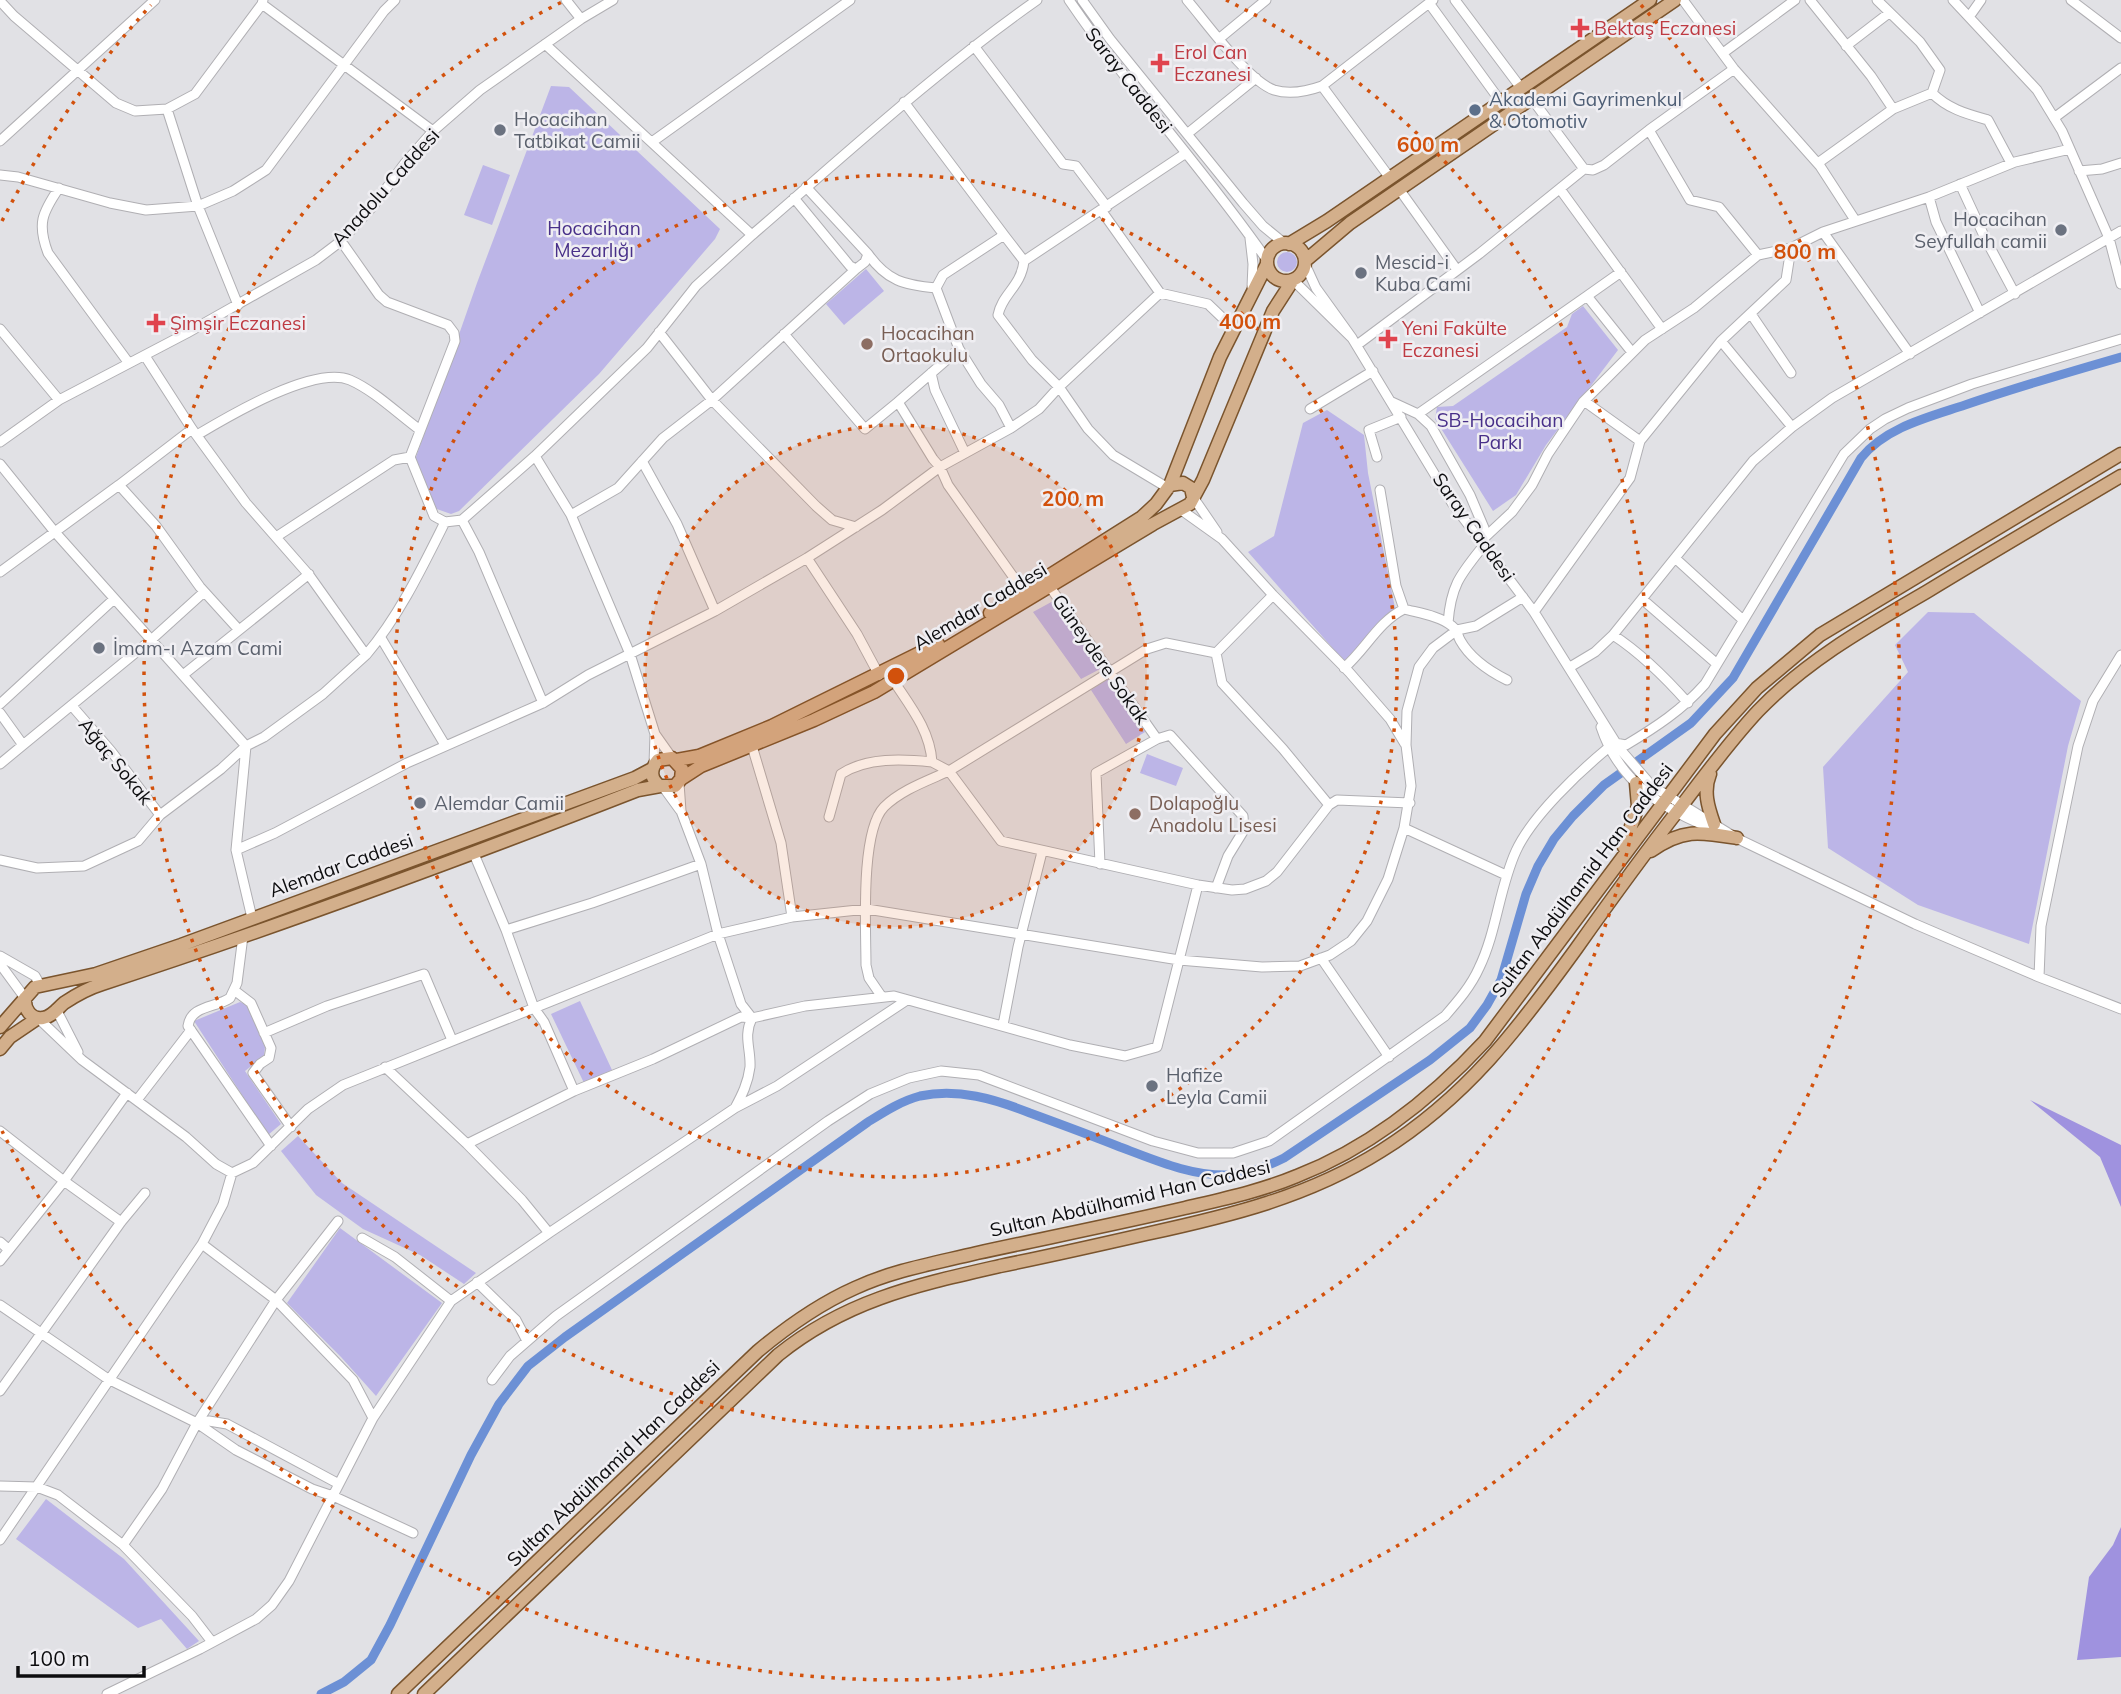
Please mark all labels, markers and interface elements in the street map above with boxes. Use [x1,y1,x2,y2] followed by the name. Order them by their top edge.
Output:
[1594,16,1736,40] place label: Bektaş Eczanesi
[1572,20,1588,36] marker: Bektaş Eczanesi
[1080,22,1178,138] street label: Saray Caddesi
[1174,40,1251,86] place label: Erol Can Eczanesi
[1152,55,1168,71] marker: Erol Can Eczanesi
[1489,87,1682,133] place label: Akademi Gayrimenkul & Otomotiv
[1467,102,1483,118] marker: Akademi Gayrimenkul & Otomotiv
[514,107,641,153] place label: Hocacihan Tatbikat Camii
[492,122,508,138] marker: Hocacihan Tatbikat Camii
[326,123,444,251] street label: Anadolu Caddesi
[1397,131,1459,157] text: 600 m
[1914,207,2047,253] place label: Hocacihan Seyfullah camii
[547,216,641,262] park label: Hocacihan Mezarlığı
[2053,222,2069,238] marker: Hocacihan Seyfullah camii
[1774,238,1836,264] text: 800 m
[1375,250,1471,296] place label: Mescid-i Kuba Cami
[1353,265,1369,281] marker: Mescid-i Kuba Cami
[1219,308,1281,334] text: 400 m
[170,311,306,335] place label: Şimşir Eczanesi
[148,315,164,331] marker: Şimşir Eczanesi
[1401,316,1507,362] place label: Yeni Fakülte Eczanesi
[881,321,975,367] place label: Hocacihan Ortaokulu
[1380,331,1396,347] marker: Yeni Fakülte Eczanesi
[859,336,875,352] marker: Hocacihan Ortaokulu
[1437,408,1563,454] park label: SB-Hocacihan Parkı
[1428,468,1520,586] street label: Saray Caddesi
[1042,485,1104,511] text: 200 m
[909,557,1051,655] street label: Alemdar Caddesi
[1047,589,1155,729] street label: Güneydere Sokak
[113,636,282,660] place label: İmam-ı Azam Cami
[91,640,107,656] marker: İmam-ı Azam Cami
[884,664,908,688] centre of rings
[74,713,158,809] street label: Ağaç Sokak
[1486,758,1678,1002] street label: Sultan Abdülhamid Han Caddesi
[434,791,564,815] place label: Alemdar Camii
[1149,791,1277,837] place label: Dolapoğlu Anadolu Lisesi
[412,795,428,811] marker: Alemdar Camii
[1127,806,1143,822] marker: Dolapoğlu Anadolu Lisesi
[266,828,416,902] street label: Alemdar Caddesi
[1166,1063,1267,1109] place label: Hafize Leyla Camii
[1144,1078,1160,1094] marker: Hafize Leyla Camii
[987,1154,1273,1242] street label: Sultan Abdülhamid Han Caddesi
[501,1355,725,1571] street label: Sultan Abdülhamid Han Caddesi
[18,1634,144,1678] scale bar
[28,1645,90,1671] text: 100 m

